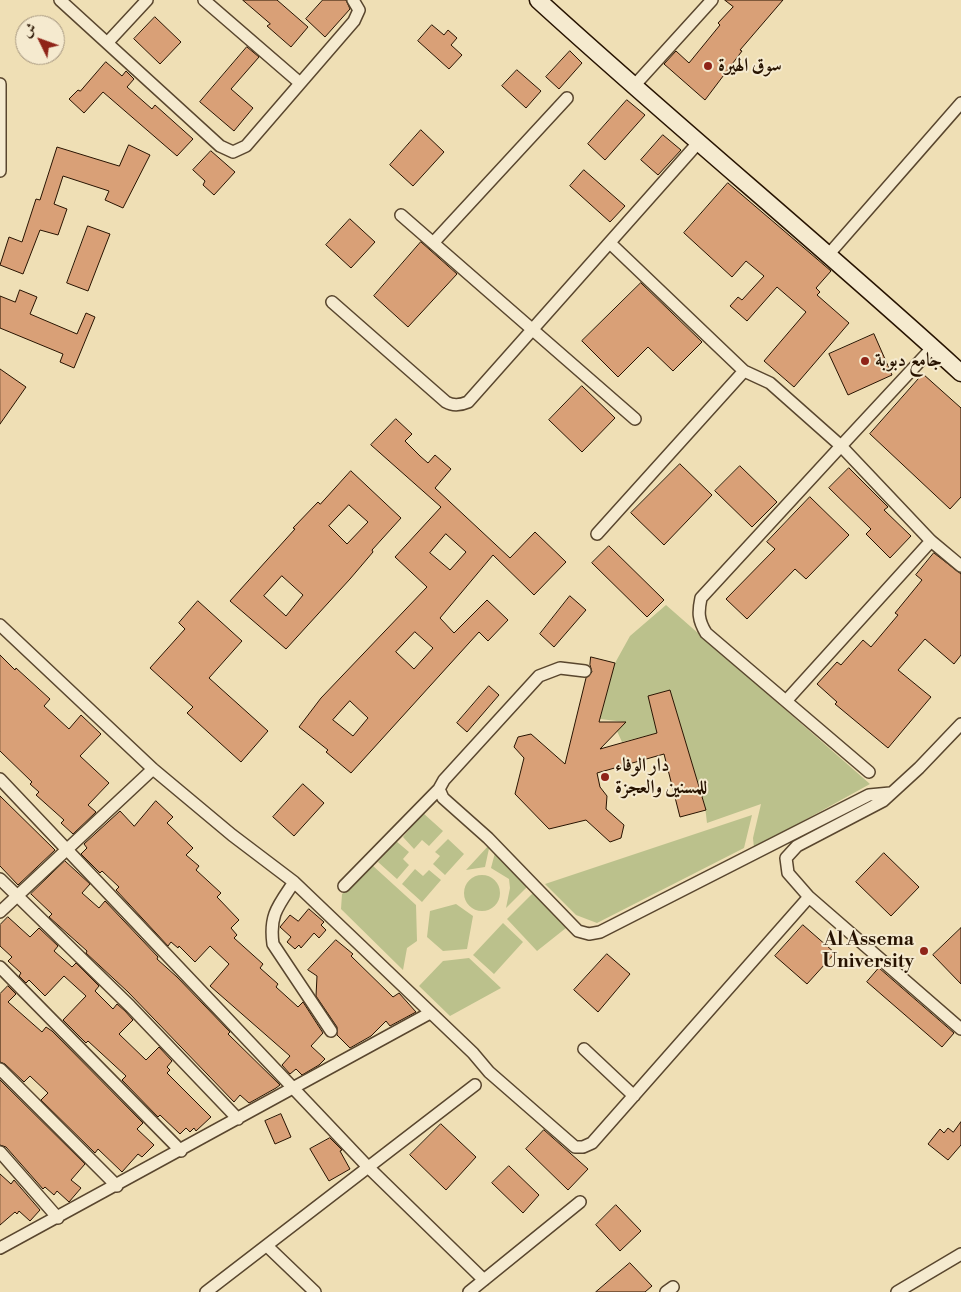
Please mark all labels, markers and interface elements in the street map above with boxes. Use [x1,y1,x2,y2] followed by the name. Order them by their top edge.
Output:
[15,15,65,65] north arrow
[18,19,41,42] text: ش
[718,55,782,77] place label: سوق الهيرة
[702,60,714,72] marker: سوق الهيرة
[875,350,942,372] place label: جامع دبوبة
[859,355,871,367] marker: جامع دبوبة
[615,755,707,799] place label: دار الوفاء للمسنين والعجزة
[599,771,611,783] marker: دار الوفاء للمسنين والعجزة
[822,929,914,973] place label: Al Assema University
[918,945,930,957] marker: Al Assema University

